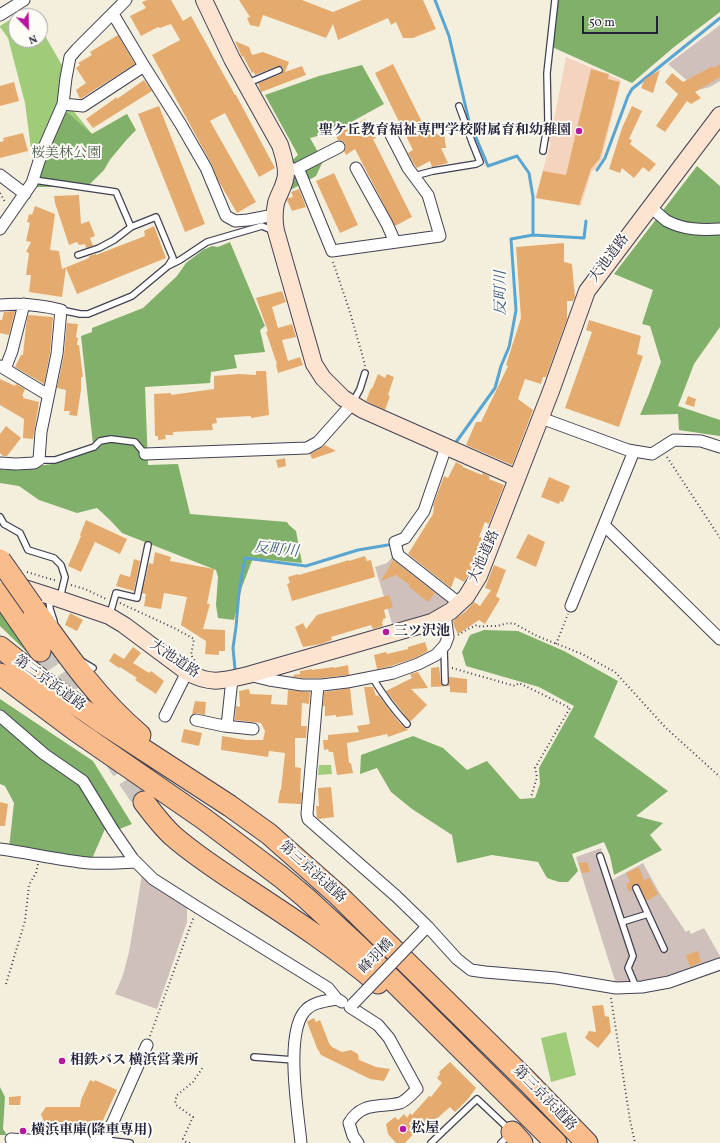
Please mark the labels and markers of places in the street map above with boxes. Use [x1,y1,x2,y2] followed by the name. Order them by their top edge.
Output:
[319,123,571,139] place label: 聖ケ丘教育福祉専門学校附属育和幼稚園
[574,126,584,136] marker: 聖ケ丘教育福祉専門学校附属育和幼稚園
[394,624,450,640] place label: 三ツ沢池
[381,627,391,637] marker: 三ツ沢池
[70,1053,199,1069] place label: 相鉄バス 横浜営業所
[57,1056,67,1066] marker: 相鉄バス 横浜営業所
[411,1121,439,1137] place label: 松屋
[31,1123,152,1139] place label: 横浜車庫(降車専用)
[398,1124,408,1134] marker: 松屋
[18,1126,28,1136] marker: 横浜車庫(降車専用)

